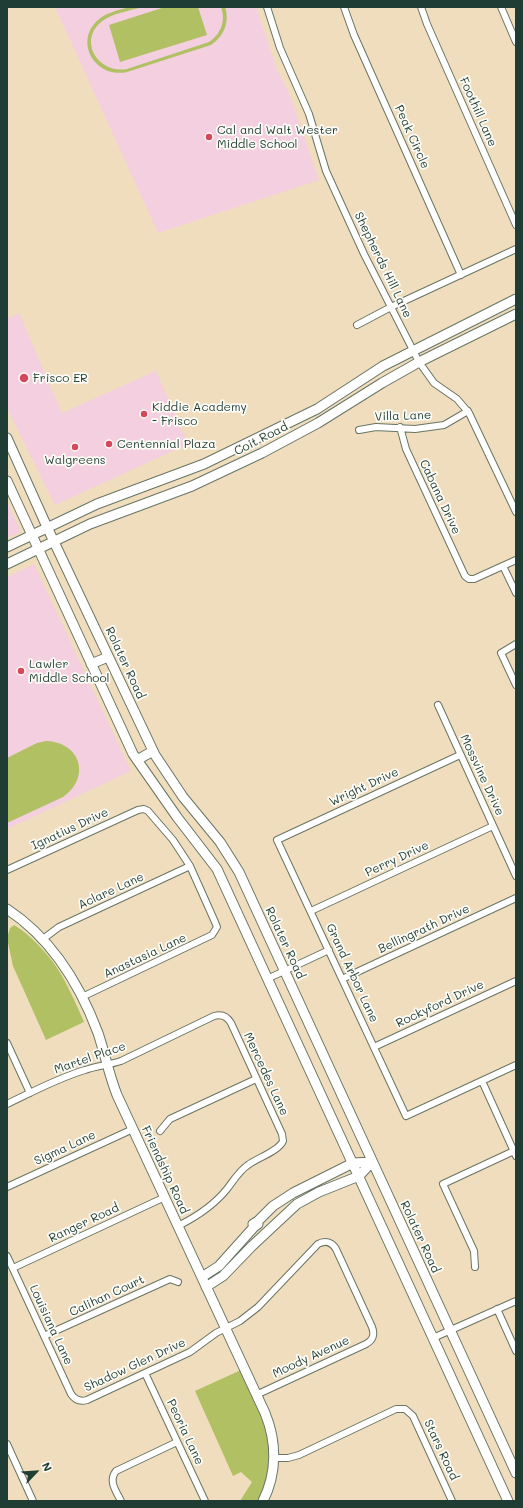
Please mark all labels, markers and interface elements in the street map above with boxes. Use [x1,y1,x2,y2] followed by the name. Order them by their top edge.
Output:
[456,75,500,149] street label: Foothill Lane
[392,103,432,171] street label: Peak Circle
[217,123,338,151] place label: Cal and Walt Wester Middle School
[204,132,214,142] marker: Cal and Walt Wester Middle School
[351,210,415,320] street label: Shepherds Hill Lane
[33,371,88,385] place label: Frisco ER
[18,372,30,384] marker: Frisco ER
[152,400,247,428] place label: Kiddie Academy - Frisco
[374,408,432,424] street label: Villa Lane
[139,409,149,419] marker: Kiddie Academy - Frisco
[232,419,290,459] street label: Coit Road
[117,437,216,451] place label: Centennial Plaza
[104,439,114,449] marker: Centennial Plaza
[70,442,80,452] marker: Walgreens
[44,453,106,467] place label: Walgreens
[416,457,464,537] street label: Cabana Drive
[102,625,148,701] street label: Rolater Road
[29,657,110,685] place label: Lawler Middle School
[16,666,26,676] marker: Lawler Middle School
[457,732,507,818] street label: Mossvine Drive
[327,765,401,809] street label: Wright Drive
[29,805,111,853] street label: Ignatius Drive
[363,838,431,880] street label: Perry Drive
[76,869,146,913] street label: Aclare Lane
[376,901,472,957] street label: Bellingrath Drive
[262,905,308,981] street label: Rolater Road
[323,921,381,1025] street label: Grand Arbor Lane
[101,931,189,981] street label: Anastasia Lane
[394,977,486,1031] street label: Rockyford Drive
[240,1030,292,1118] street label: Mercedes Lane
[52,1039,128,1077] street label: Martel Place
[138,1124,192,1216] street label: Friendship Road
[32,1128,98,1168] street label: Sigma Lane
[397,1199,443,1275] street label: Rolater Road
[47,1200,121,1246] street label: Ranger Road
[67,1272,147,1320] street label: Calihan Court
[26,1283,76,1367] street label: Louisiana Lane
[270,1333,352,1381] street label: Moody Avenue
[82,1335,188,1395] street label: Shadow Glen Drive
[164,1397,206,1467] street label: Peoria Lane
[421,1417,461,1483] street label: Stars Road
[16,1452,56,1492] north arrow
[39,1460,56,1474] text: N

